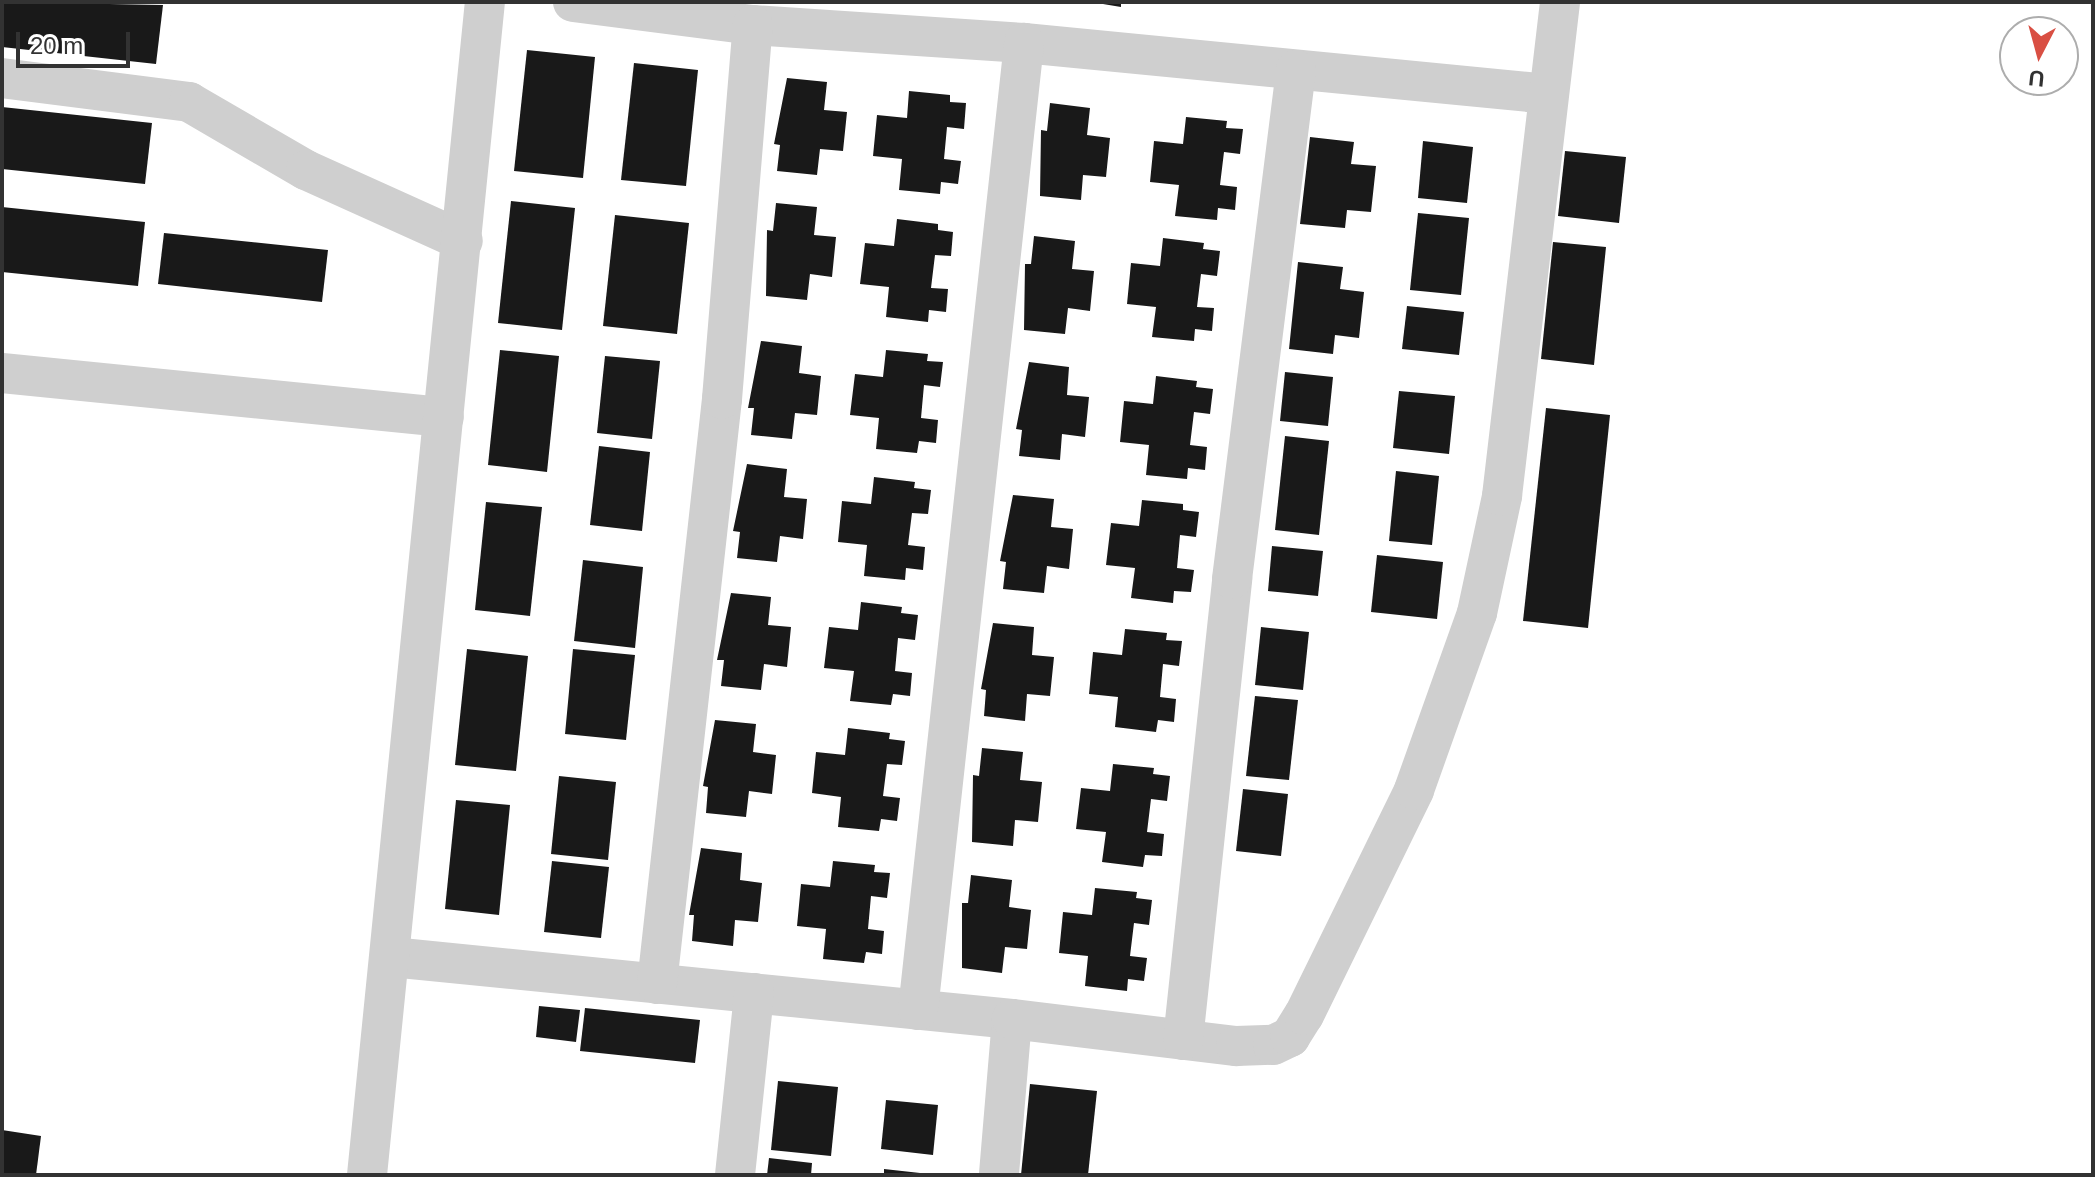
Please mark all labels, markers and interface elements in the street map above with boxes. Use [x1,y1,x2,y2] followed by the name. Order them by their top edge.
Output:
[20,16,134,66] scale bar
[1999,16,2079,96] north arrow
[30,32,83,59] text: 20 m
[2027,65,2046,92] text: U

